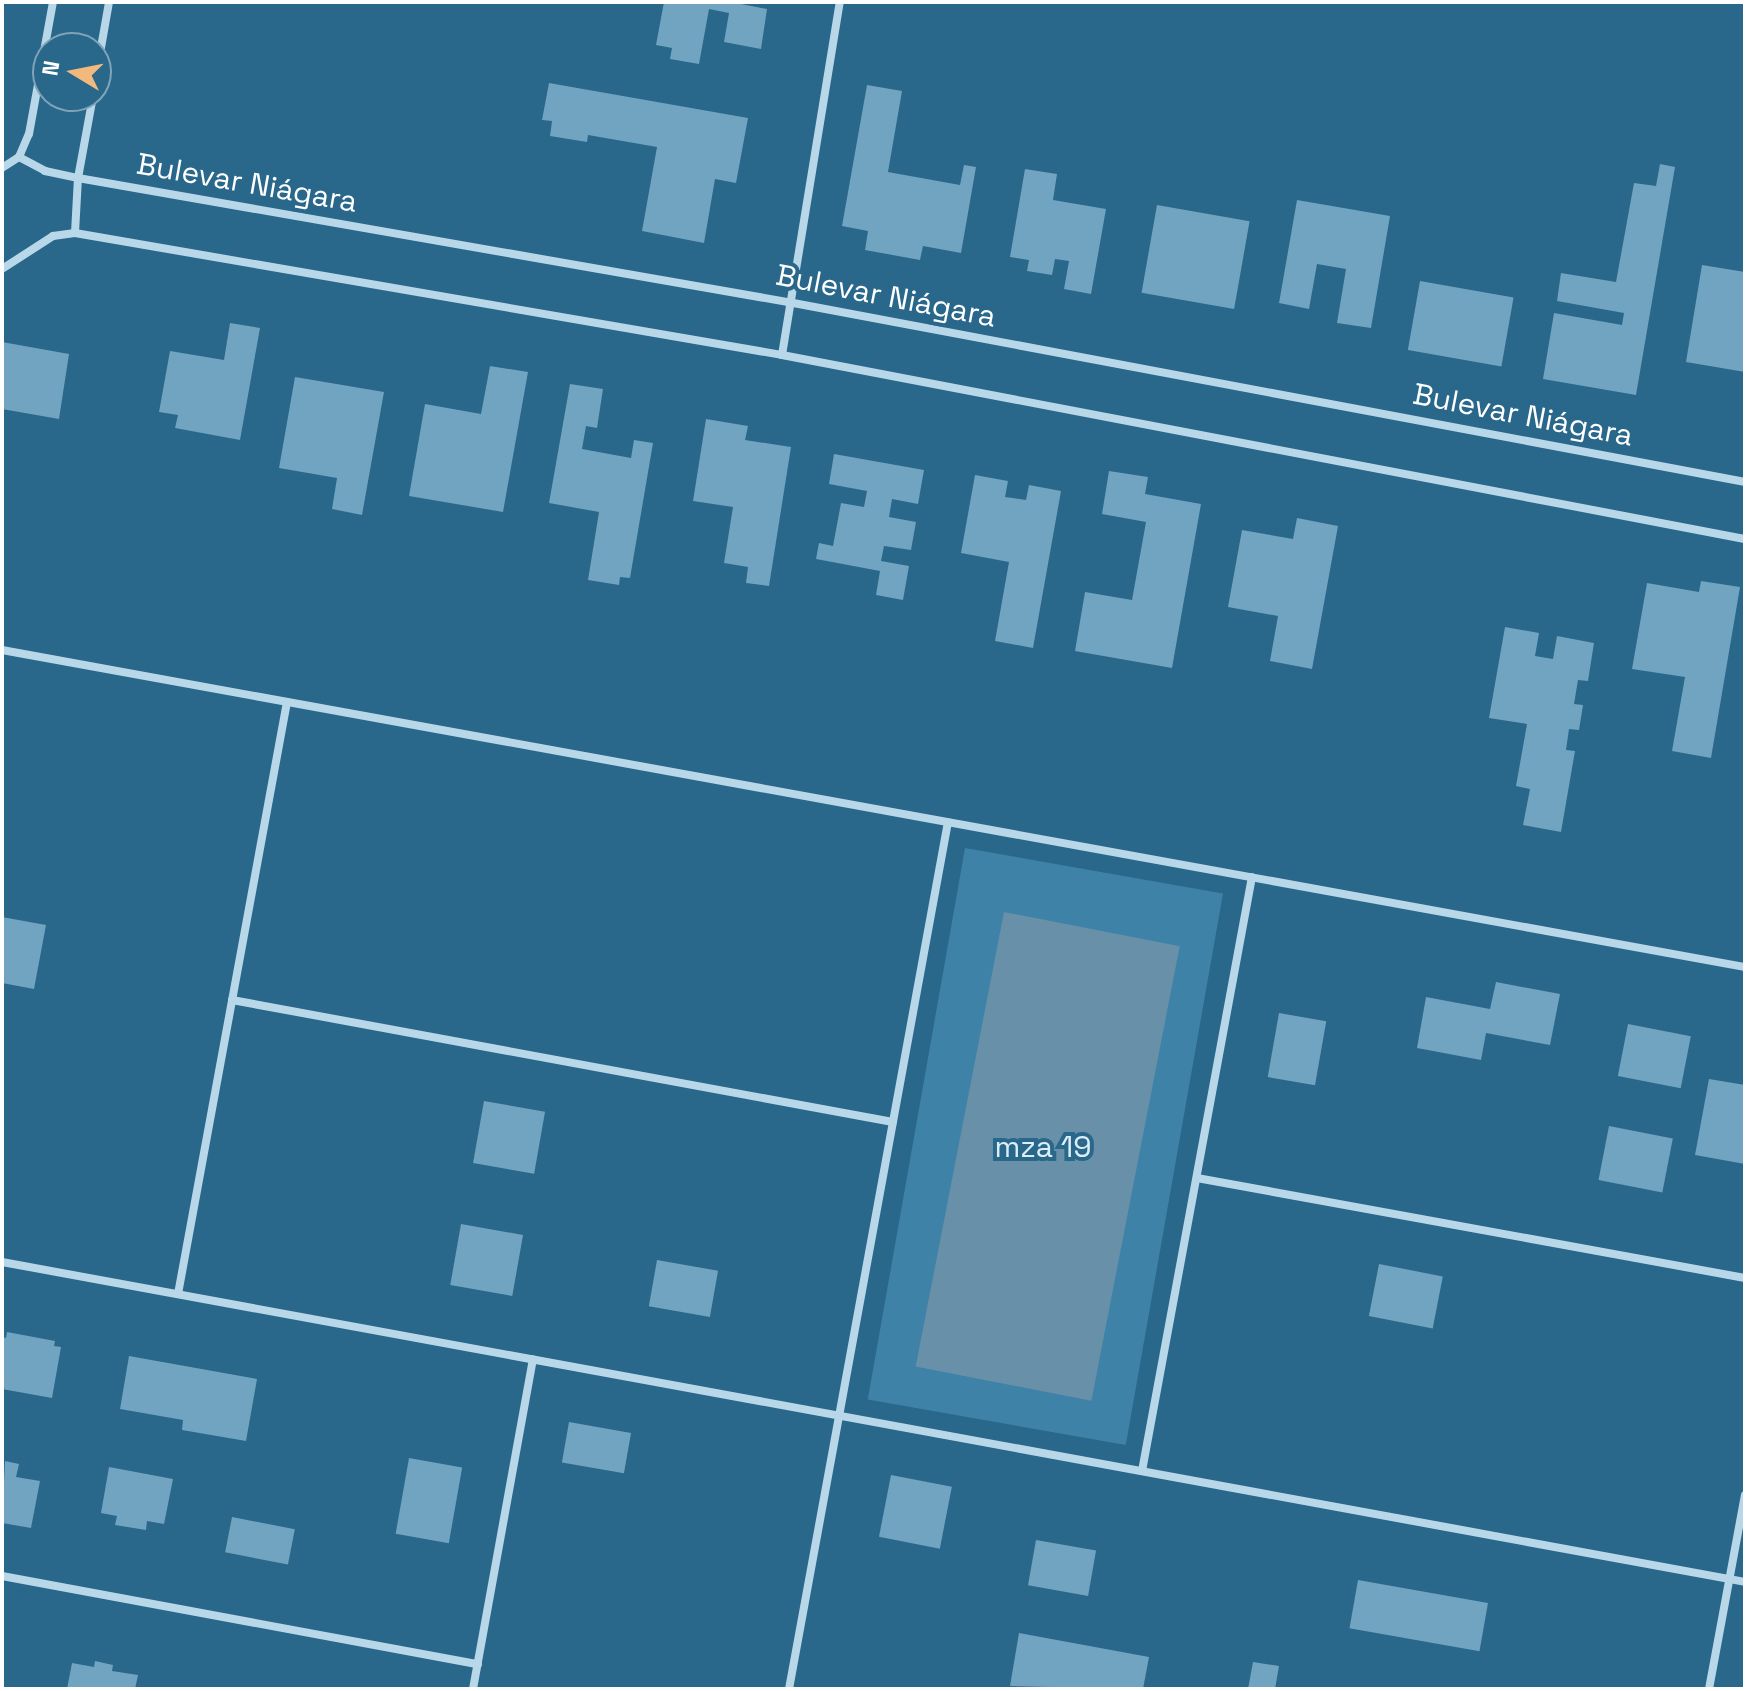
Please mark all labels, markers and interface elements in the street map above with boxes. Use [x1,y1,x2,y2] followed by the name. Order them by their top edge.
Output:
[32,32,112,112] north arrow
[35,58,65,78] text: N
[134,146,360,220] street label: Bulevar Niágara
[773,257,999,335] street label: Bulevar Niágara
[1410,376,1636,454] street label: Bulevar Niágara
[994,1129,1092,1165] park label: mza 19

